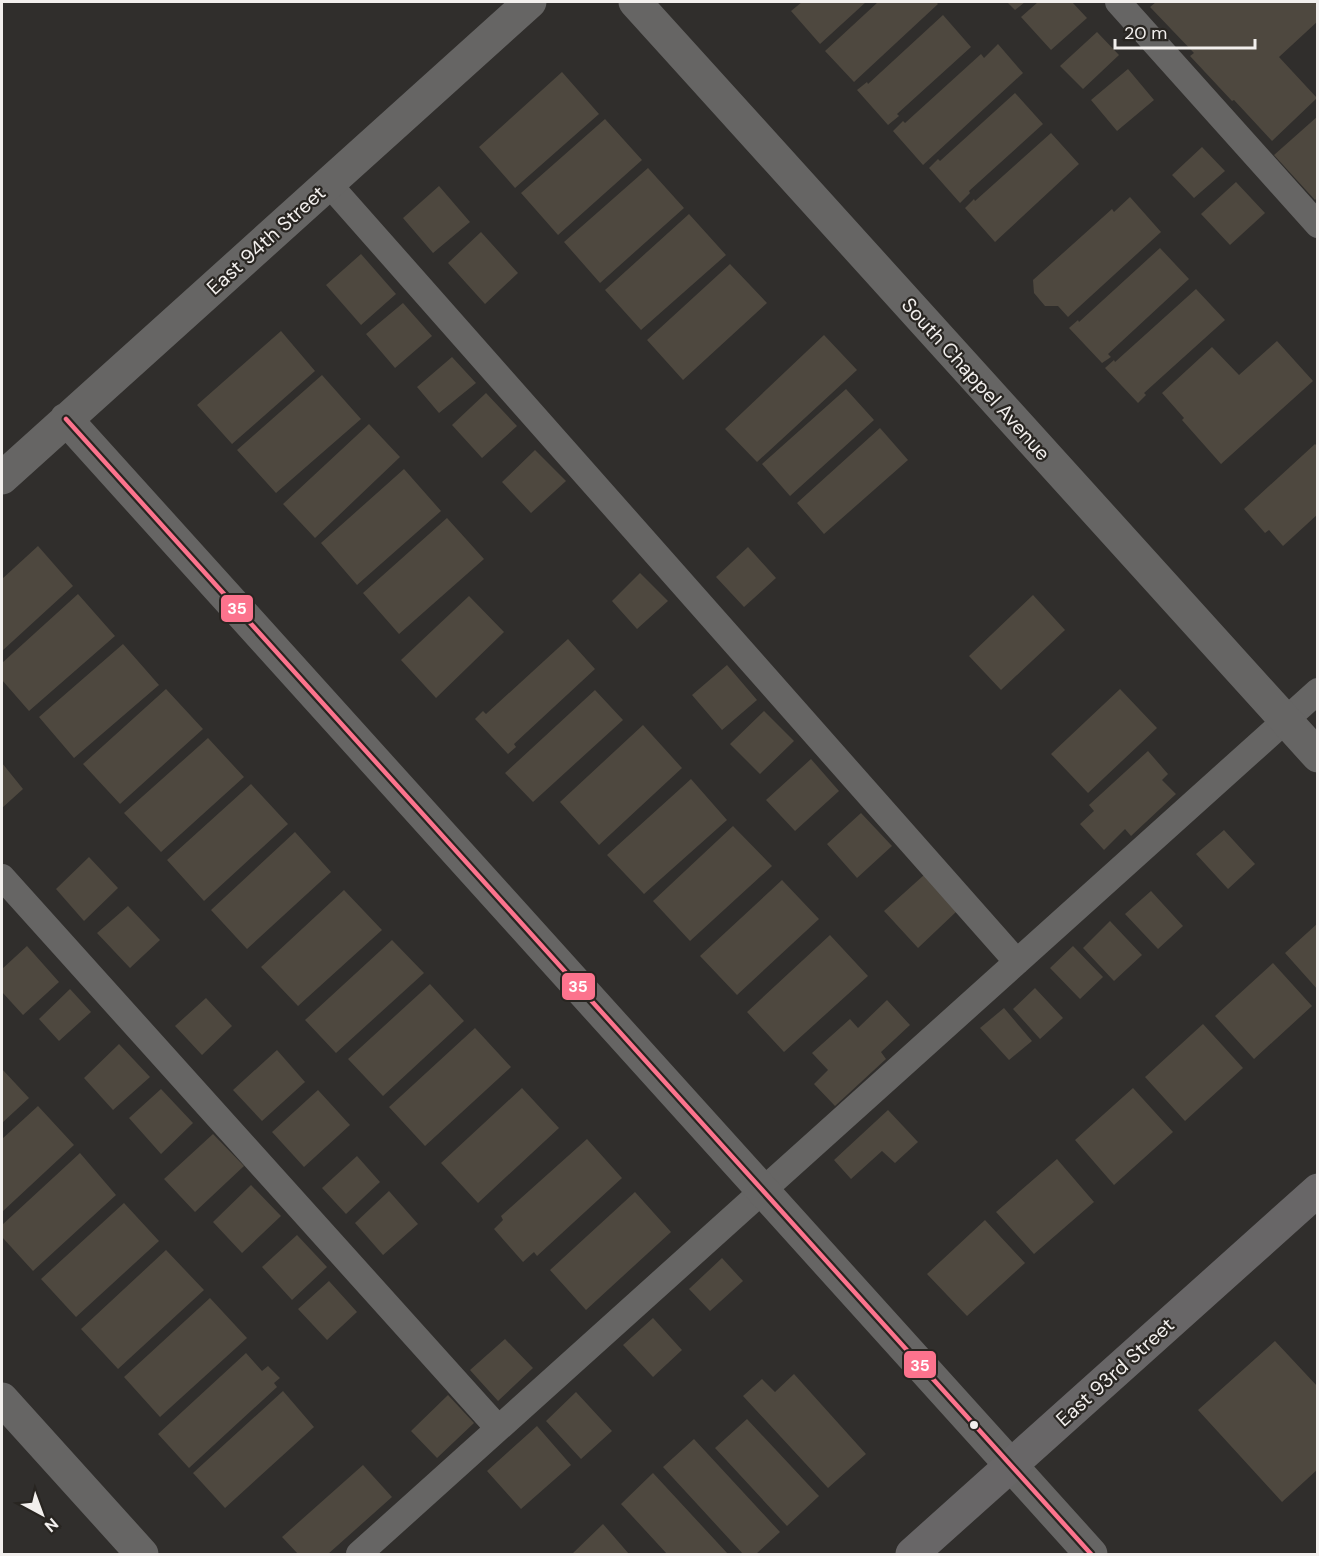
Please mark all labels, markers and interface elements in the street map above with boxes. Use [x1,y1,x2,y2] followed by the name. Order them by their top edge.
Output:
[1115,12,1254,50] scale bar
[1124,21,1167,45] text: 20 m
[201,180,331,300] street label: East 94th Street
[896,292,1056,466] street label: South Chappel Avenue
[220,594,254,623] line badge: 35
[227,598,247,619] text: 35
[561,972,596,1001] line badge: 35
[568,976,588,997] text: 35
[1050,1312,1180,1432] street label: East 93rd Street
[903,1350,937,1379] line badge: 35
[910,1355,930,1376] text: 35
[968,1419,980,1431] unlabelled marker
[12,1484,72,1544] north arrow
[40,1513,63,1537] text: N

